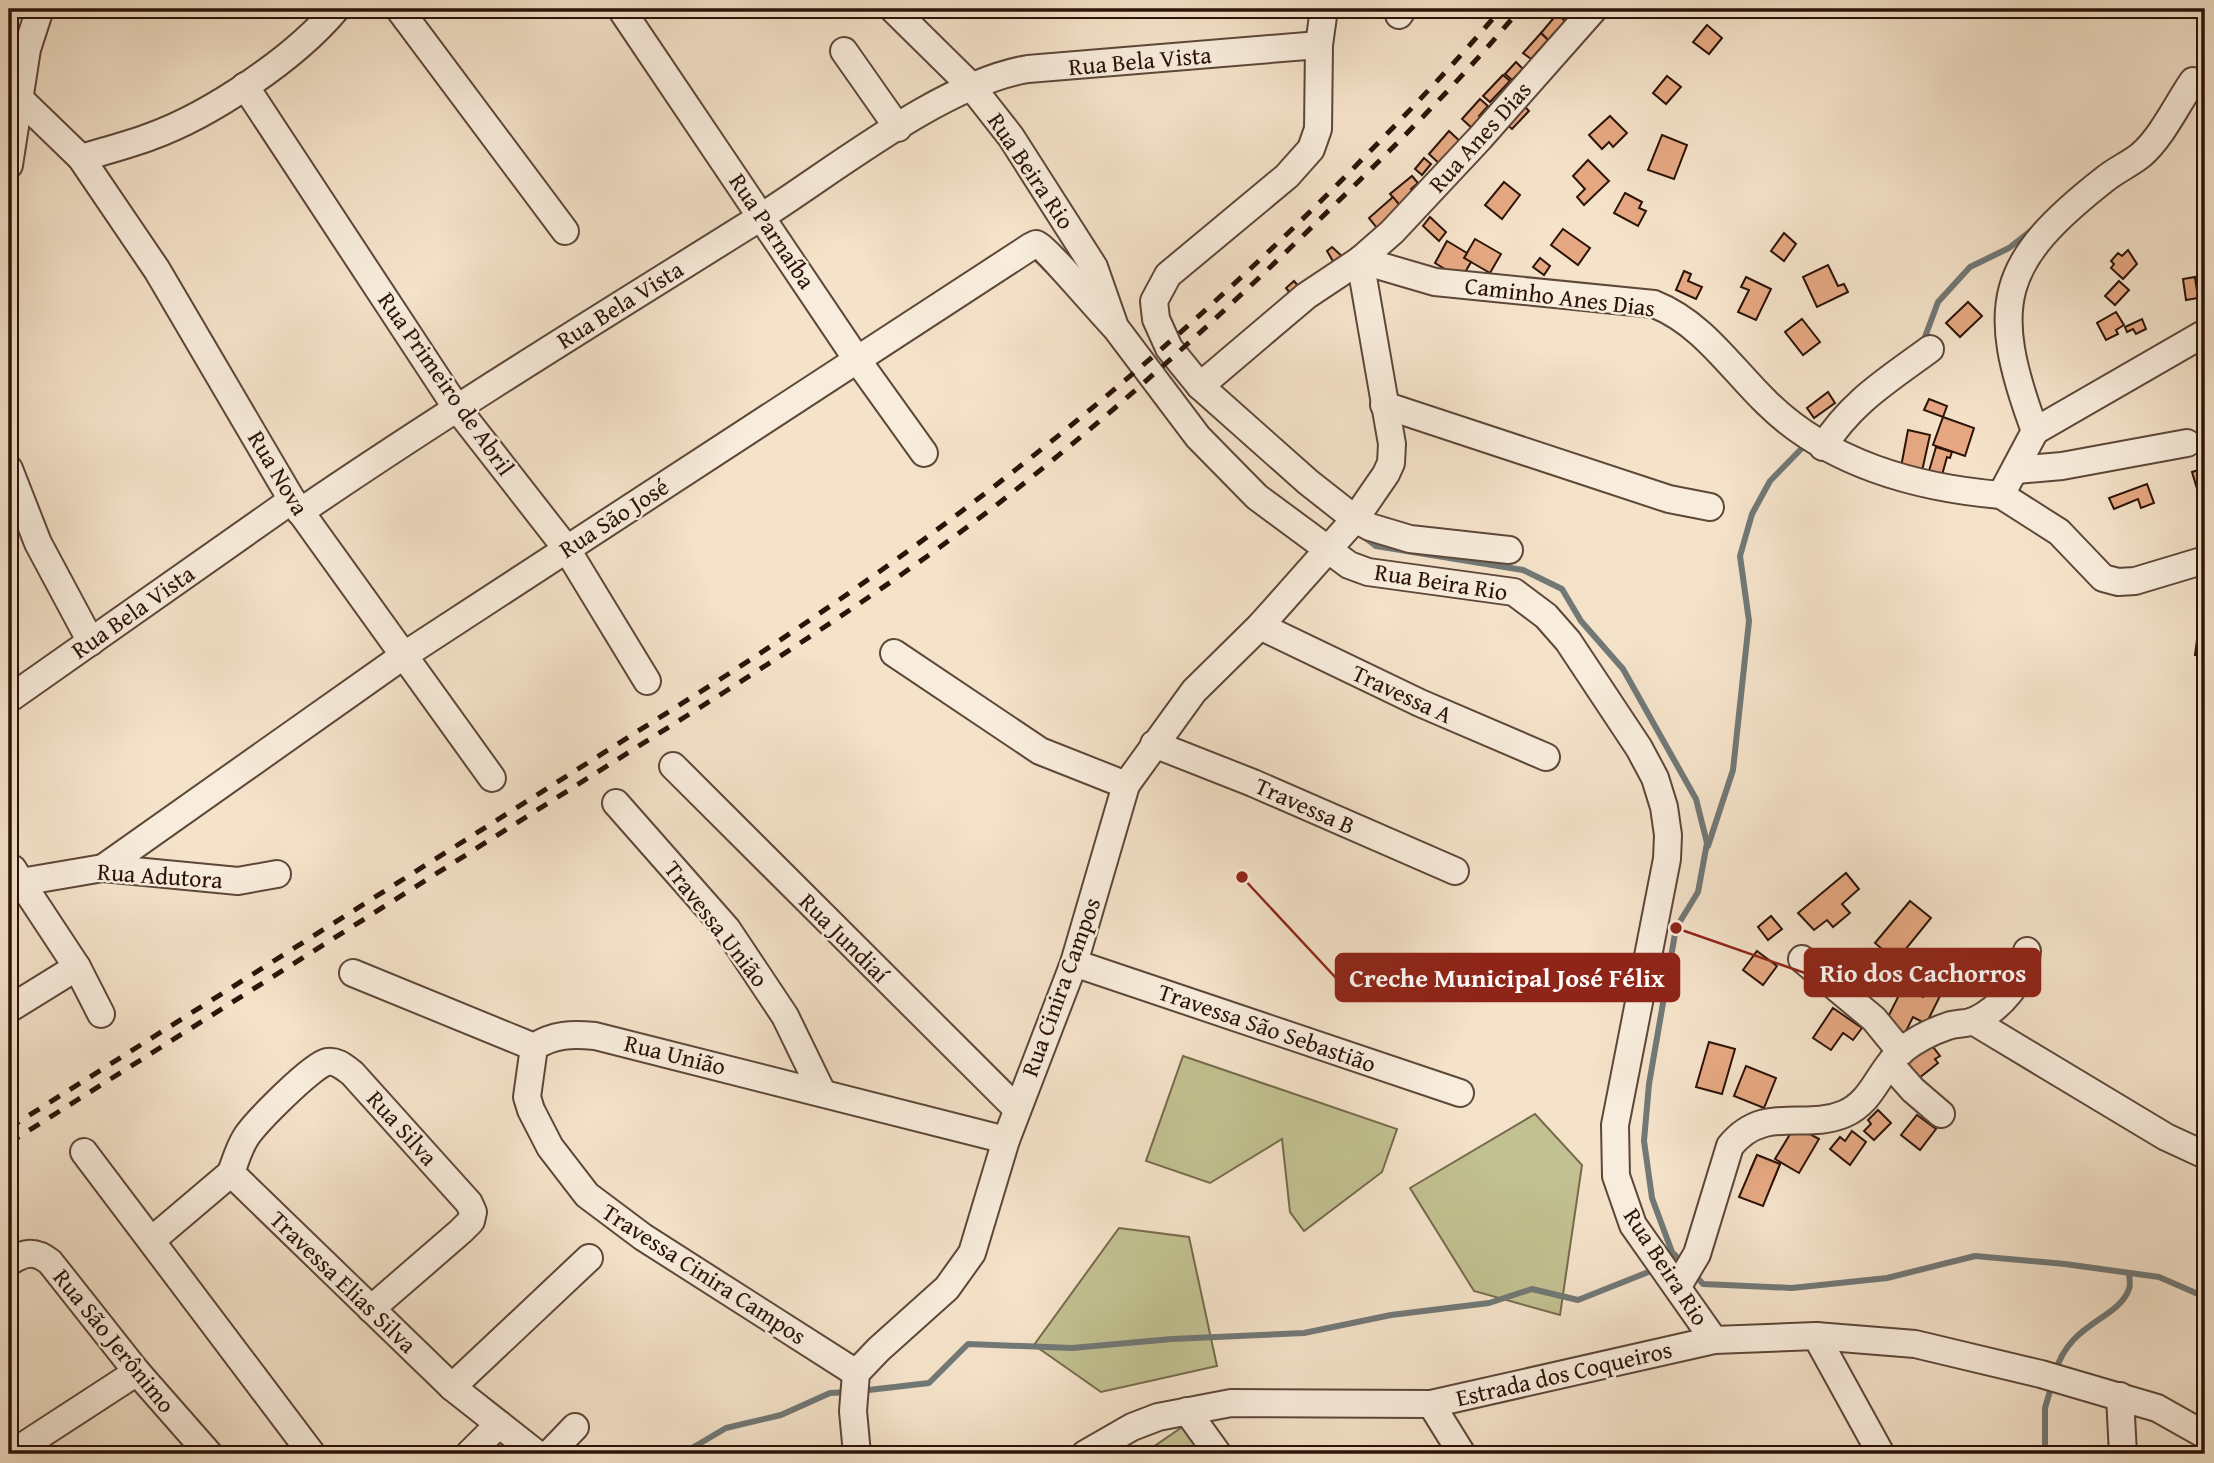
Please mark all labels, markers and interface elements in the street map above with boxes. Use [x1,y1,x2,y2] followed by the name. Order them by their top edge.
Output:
[1067,37,1214,84] street label: Rua Bela Vista
[1420,73,1539,200] street label: Rua Anes Dias
[979,105,1083,236] street label: Rua Beira Rio
[721,166,824,296] street label: Rua Parnaíba
[550,251,690,357] street label: Rua Bela Vista
[1463,267,1657,326] street label: Caminho Anes Dias
[370,285,523,483] street label: Rua Primeiro de Abril
[239,424,318,522] street label: Rua Nova
[552,469,676,566] street label: Rua São José
[1372,554,1510,609] street label: Rua Beira Rio
[64,556,202,667] street label: Rua Bela Vista
[1346,655,1458,732] street label: Travessa A
[1250,768,1361,843] street label: Travessa B
[656,853,777,994] street label: Travessa União
[96,854,225,897] street label: Rua Adutora
[791,885,898,992] street label: Rua Jundiaí
[1012,892,1109,1081] street label: Rua Cinira Campos
[1805,949,2040,996] callout: Rio dos Cachorros
[1820,953,2026,992] text: Rio dos Cachorros
[1336,954,1679,1001] callout: Creche Municipal José Félix
[1349,958,1665,997] text: Creche Municipal José Félix
[1154,974,1381,1081] street label: Travessa São Sebastião
[621,1025,729,1084] street label: Rua União
[359,1082,446,1174] street label: Rua Silva
[595,1194,813,1353] street label: Travessa Cinira Campos
[1615,1201,1718,1333] street label: Rua Beira Rio
[262,1202,425,1361] street label: Travessa Elias Silva
[45,1261,184,1420] street label: Rua São Jerônimo
[1452,1332,1675,1415] street label: Estrada dos Coqueiros

